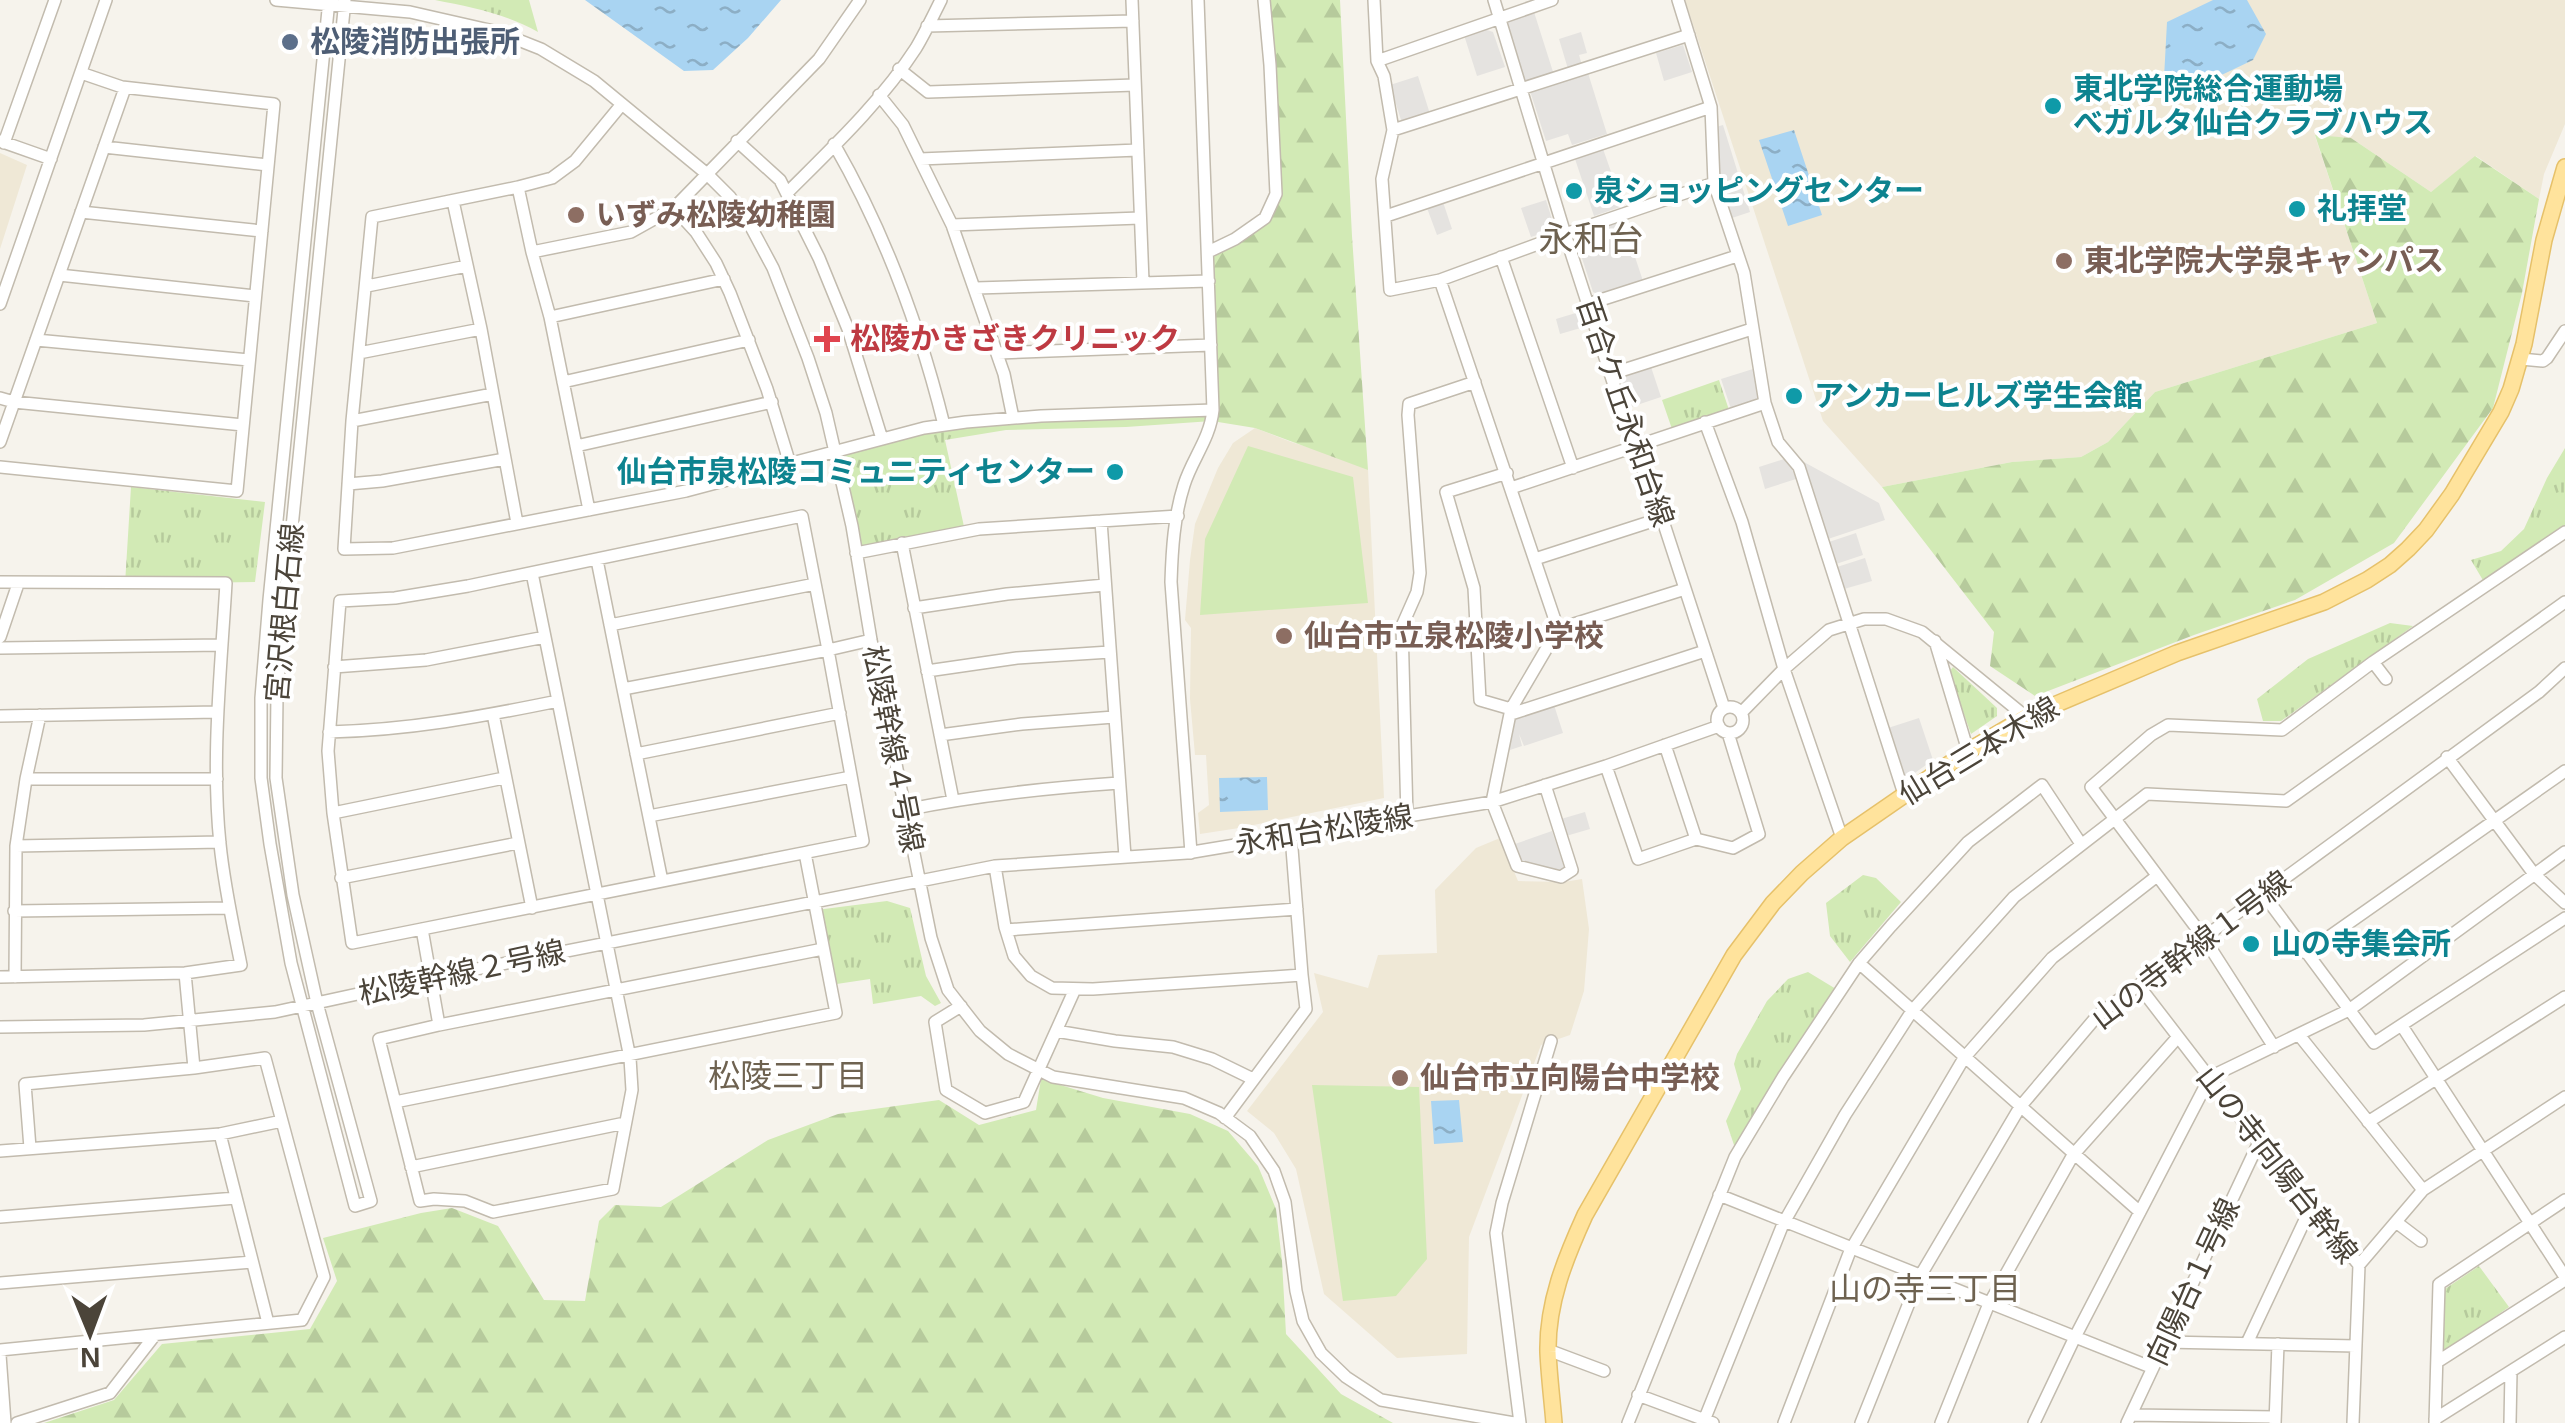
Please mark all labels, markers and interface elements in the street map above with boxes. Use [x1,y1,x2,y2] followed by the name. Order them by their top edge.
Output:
[310,25,520,58] place label: 松陵消防出張所
[279,31,301,53] marker: 松陵消防出張所
[2073,72,2433,139] place label: 東北学院総合運動場 べガルタ仙台クラブハウス
[2042,95,2064,117] marker: 東北学院総合運動場 べガルタ仙台クラブハウス
[1594,174,1924,207] place label: 泉ショッピングセンター
[1563,180,1585,202] marker: 泉ショッピングセンター
[2317,192,2407,225] place label: 礼拝堂
[596,198,836,231] place label: いずみ松陵幼稚園
[2286,198,2308,220] marker: 礼拝堂
[565,204,587,226] marker: いずみ松陵幼稚園
[1538,219,1644,258] district label: 永和台
[2084,244,2444,277] place label: 東北学院大学泉キャンパス
[2053,250,2075,272] marker: 東北学院大学泉キャンパス
[1571,293,1680,531] street label: 百合ケ丘永和台線
[850,322,1180,355] place label: 松陵かきざきクリニック
[814,326,840,352] marker: 松陵かきざきクリニック
[1814,379,2143,412] place label: アンカーヒルズ学生会館
[1783,385,1805,407] marker: アンカーヒルズ学生会館
[617,455,1095,488] place label: 仙台市泉松陵コミュニティセンター
[1104,461,1126,483] marker: 仙台市泉松陵コミュニティセンター
[260,522,309,704] street label: 宮沢根白石線
[1304,619,1604,652] place label: 仙台市立泉松陵小学校
[1273,625,1295,647] marker: 仙台市立泉松陵小学校
[857,643,930,855] street label: 松陵幹線４号線
[1893,690,2064,811] street label: 仙台三本木線
[1232,799,1415,860] street label: 永和台松陵線
[2085,864,2296,1035] street label: 山の寺幹線１号線
[2271,927,2451,960] place label: 山の寺集会所
[2240,933,2262,955] marker: 山の寺集会所
[356,935,568,1010] street label: 松陵幹線２号線
[708,1058,868,1094] district label: 松陵三丁目
[2191,1060,2364,1269] street label: 山の寺向陽台幹線
[1420,1061,1720,1094] place label: 仙台市立向陽台中学校
[1389,1067,1411,1089] marker: 仙台市立向陽台中学校
[2140,1193,2246,1370] street label: 向陽台１号線
[1829,1271,2021,1307] district label: 山の寺三丁目
[40,1283,140,1383] north arrow
[80,1342,101,1373] text: N

